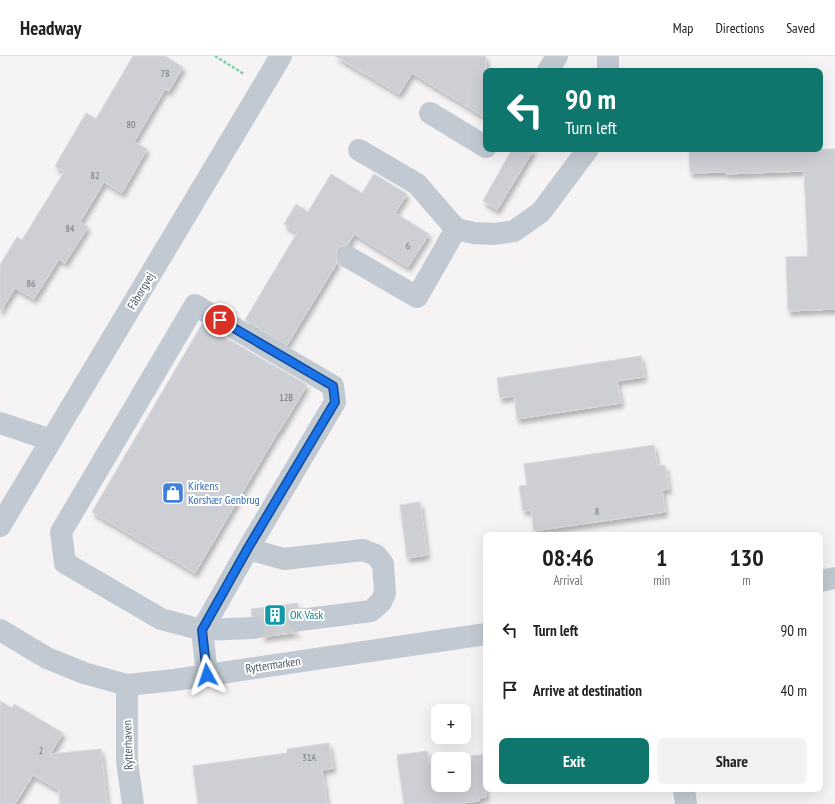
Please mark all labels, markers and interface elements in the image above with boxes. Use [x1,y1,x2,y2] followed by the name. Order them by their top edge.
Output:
[20,16,81,40] text: Headway
[673,19,693,37] text: Map
[715,19,764,37] text: Directions
[786,19,815,37] text: Saved
[161,67,170,80] house number: 78
[565,80,616,117] text: 90 m
[499,84,551,136] icon: left
[565,116,617,139] text: Turn left
[127,118,136,131] house number: 80
[91,169,100,182] house number: 82
[66,222,75,235] house number: 84
[406,239,411,252] house number: 6
[124,269,158,312] street label: Fåborgvej
[27,277,36,290] house number: 86
[203,303,237,337] pin
[209,309,231,331] icon: arrive
[279,391,293,404] house number: 12B
[188,478,260,507] place label: Kirkens Korshær Genbrug
[160,480,186,506] shop icon: Kirkens Korshær Genbrug
[595,505,599,518] house number: 8
[542,542,594,573] text: 08:46
[656,542,667,573] text: 1
[729,542,764,573] text: 130
[553,572,583,589] text: Arrival
[653,572,670,589] text: min
[742,572,751,589] text: m
[262,602,288,628] building icon: OK Vask
[290,607,323,622] place label: OK Vask
[499,619,521,641] icon: left
[533,621,578,640] text: Turn left
[781,621,807,640] text: 90 m
[244,653,301,676] street label: Ryttermarken
[186,654,228,696] position arrow
[499,679,521,701] icon: arrive
[533,681,642,700] text: Arrive at destination
[781,681,807,700] text: 40 m
[431,704,471,792] map controls
[431,704,471,744] button: +
[119,720,136,770] street label: Rytterhaven
[499,738,649,784] button: Exit
[657,738,807,784] button: Share
[39,744,43,757] house number: 2
[302,751,316,764] house number: 31A
[431,752,471,792] button: −

